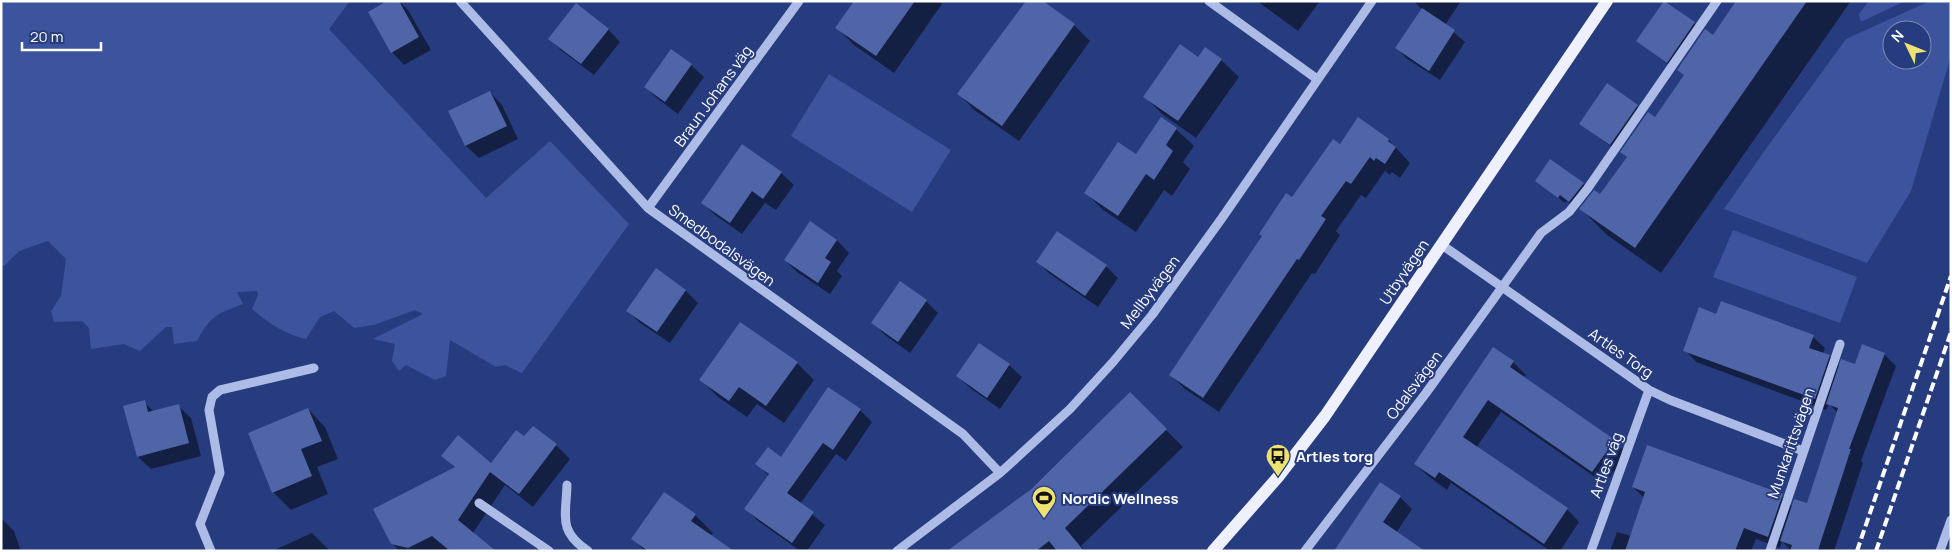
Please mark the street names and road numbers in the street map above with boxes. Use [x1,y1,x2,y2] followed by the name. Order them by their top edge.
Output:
[669,41,757,151] street label: Braun Johans väg
[664,199,780,291] street label: Smedbodalsvägen
[1374,235,1434,309] street label: Utbyvägen
[1116,251,1184,333] street label: Mellbyvägen
[1584,323,1658,383] street label: Artles Torg
[1381,346,1447,424] street label: Odalsvägen
[1762,385,1820,501] street label: Munkarittsvägen
[1584,429,1628,501] street label: Artles väg

